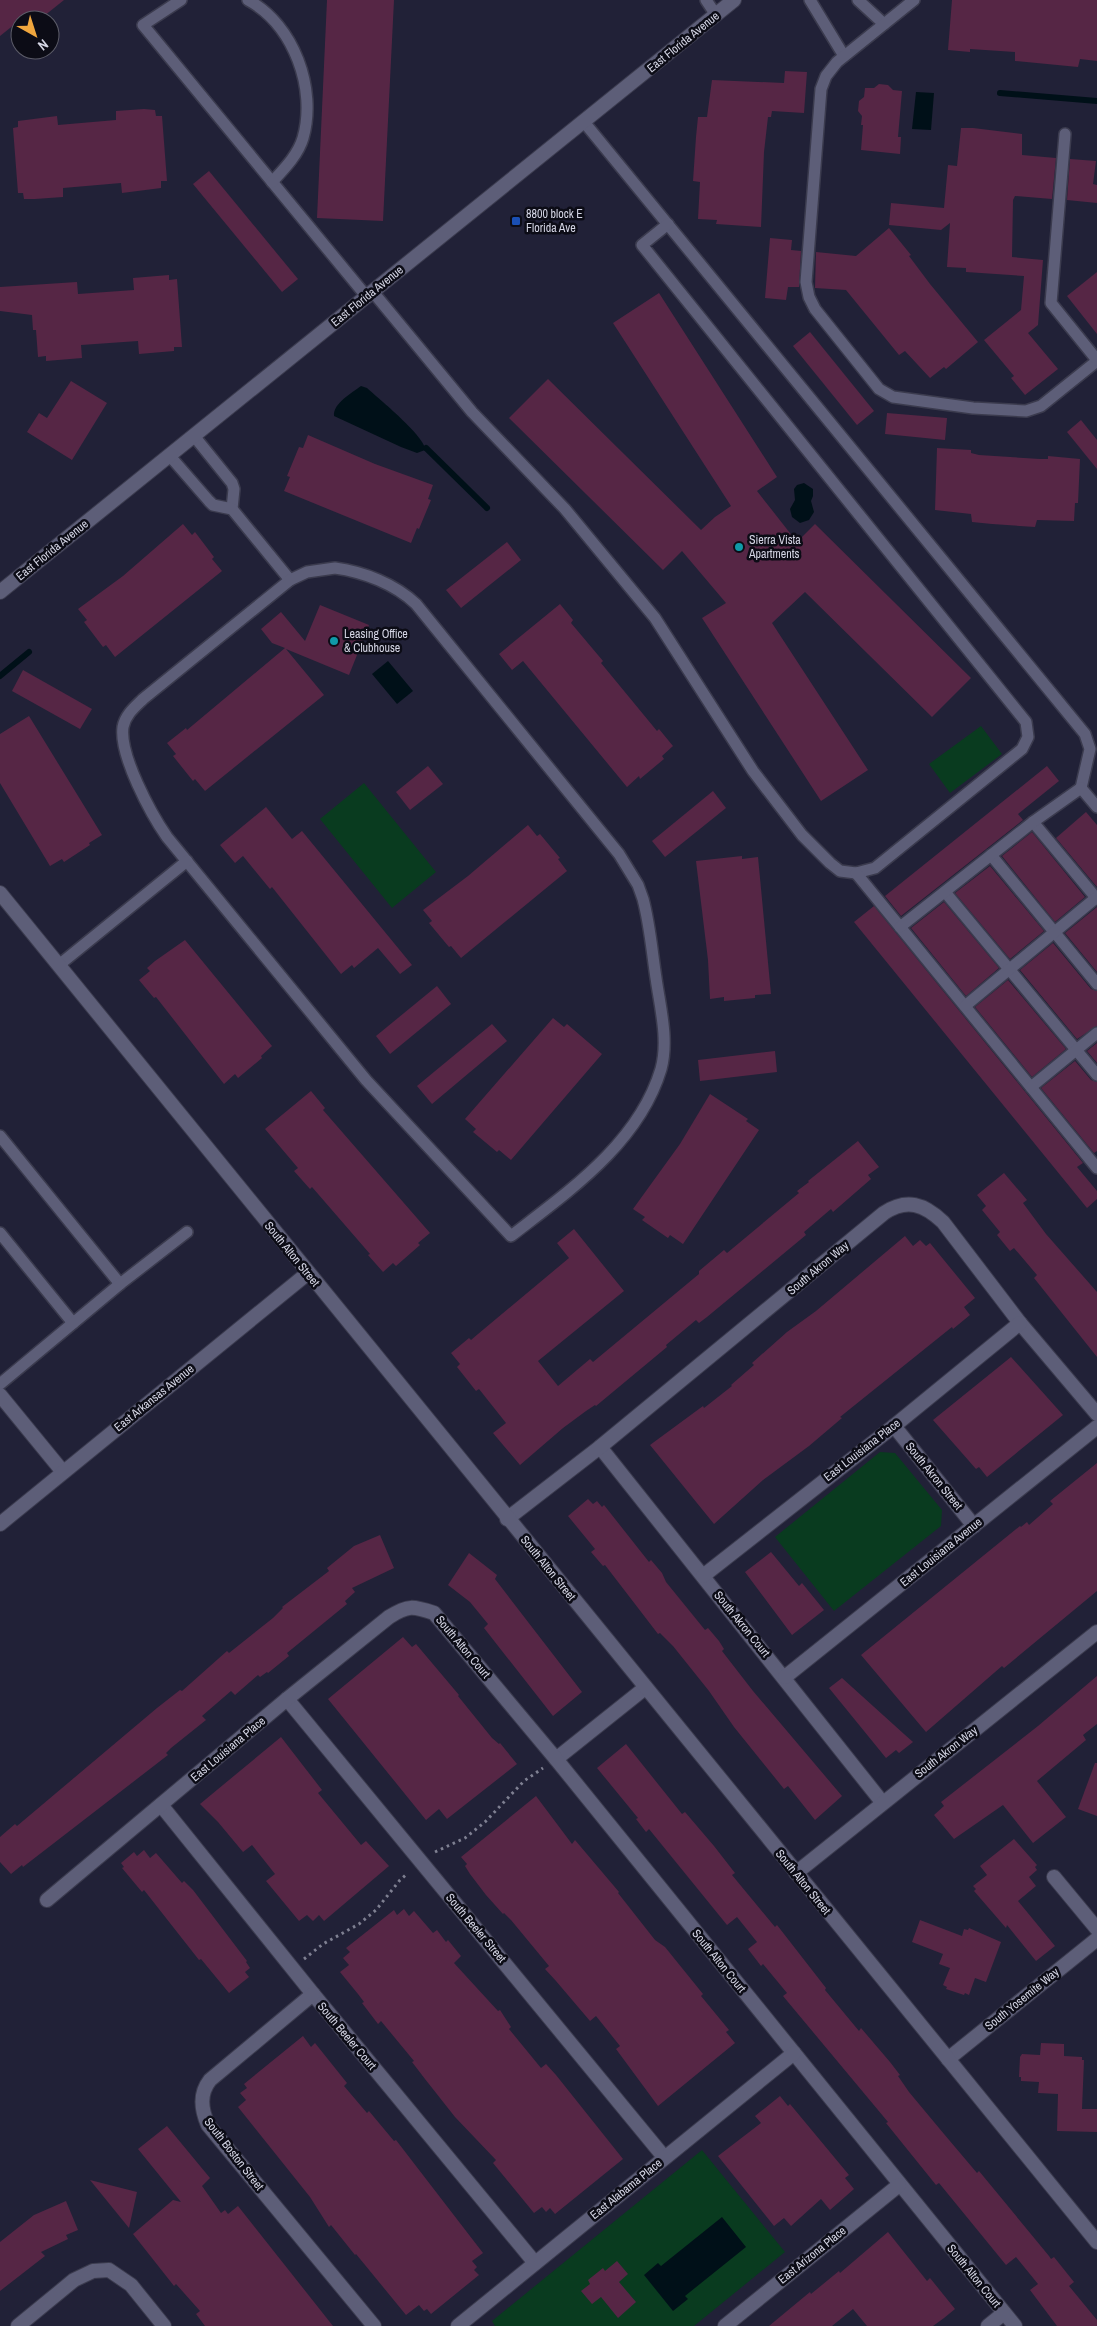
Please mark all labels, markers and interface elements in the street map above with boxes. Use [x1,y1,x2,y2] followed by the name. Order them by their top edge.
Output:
[644,8,722,76] street label: East Florida Avenue
[10,10,60,60] north arrow
[34,35,52,55] text: N
[526,206,583,236] place label: 8800 block E Florida Ave
[510,215,522,227] marker: 8800 block E Florida Ave
[328,262,406,330] street label: East Florida Avenue
[13,516,91,584] street label: East Florida Avenue
[748,532,801,562] place label: Sierra Vista Apartments
[733,541,745,553] marker: Sierra Vista Apartments
[344,626,408,656] place label: Leasing Office & Clubhouse
[328,635,340,647] marker: Leasing Office & Clubhouse
[261,1218,323,1290] street label: South Alton Street
[784,1238,852,1298] street label: South Akron Way
[111,1361,197,1435] street label: East Arkansas Avenue
[820,1415,904,1485] street label: East Louisiana Place
[902,1439,966,1513] street label: South Akron Street
[897,1514,985,1590] street label: East Louisiana Avenue
[517,1532,579,1604] street label: South Alton Street
[710,1588,774,1660] street label: South Akron Court
[432,1612,494,1682] street label: South Alton Court
[187,1713,269,1785] street label: East Louisiana Place
[911,1722,981,1782] street label: South Akron Way
[772,1846,834,1918] street label: South Alton Street
[442,1890,510,1966] street label: South Beeler Street
[689,1926,750,1996] street label: South Alton Court
[982,1964,1063,2034] street label: South Yosemite Way
[314,1999,380,2073] street label: South Beeler Court
[201,2114,268,2194] street label: South Boston Street
[587,2155,665,2223] street label: East Alabama Place
[775,2223,849,2287] street label: East Arizona Place
[944,2241,1005,2311] street label: South Alton Court

